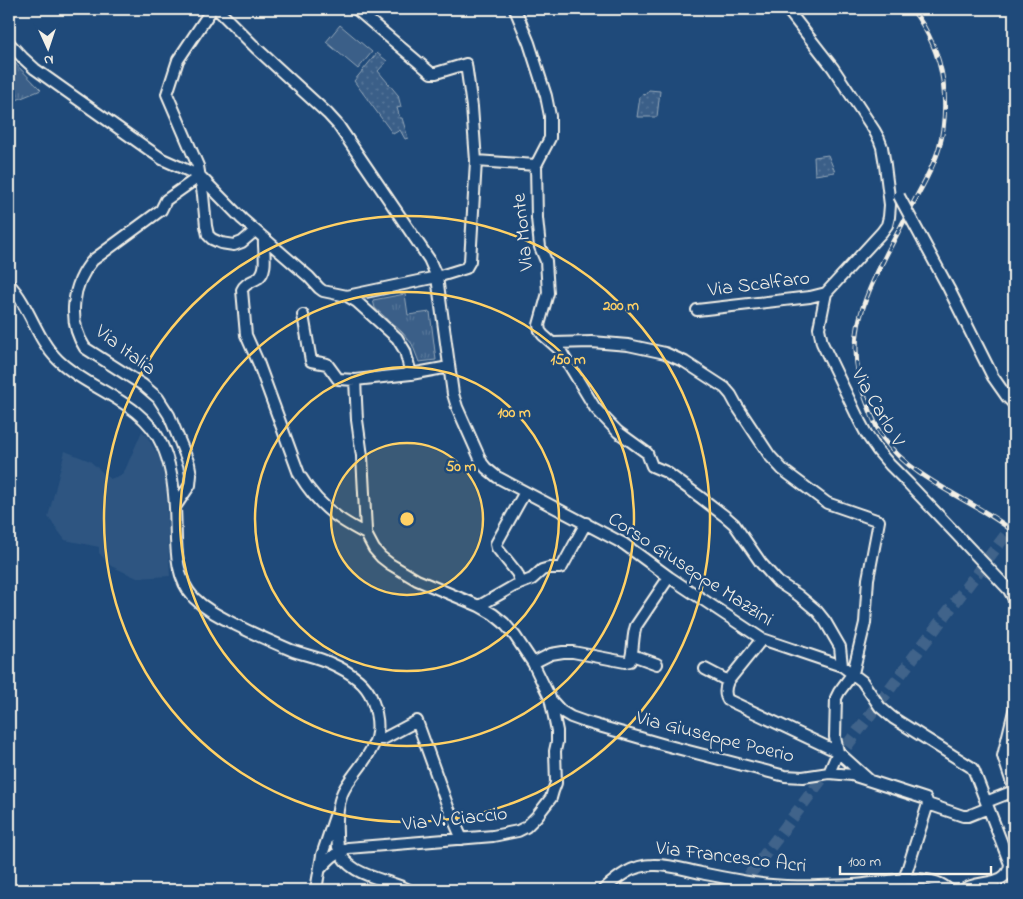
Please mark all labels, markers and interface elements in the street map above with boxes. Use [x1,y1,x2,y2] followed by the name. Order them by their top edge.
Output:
[22,22,72,72] north arrow
[43,49,54,70] text: N
[506,192,543,273] street label: Via Monte
[705,264,812,306] street label: Via Scalfaro
[602,295,639,317] text: 200 m
[88,318,162,384] street label: Via Italia
[550,349,586,371] text: 150 m
[842,363,911,453] street label: Via Carlo V
[497,402,531,424] text: 100 m
[446,456,477,478] text: 50 m
[601,505,779,635] street label: Corso Giuseppe Mazzini
[398,510,416,528] centre of rings
[632,704,797,772] street label: Via Giuseppe Poerio
[400,800,509,840] street label: Via V. Ciaccio
[653,834,808,882] street label: Via Francesco Acri
[840,844,992,876] scale bar
[848,851,881,873] text: 100 m

